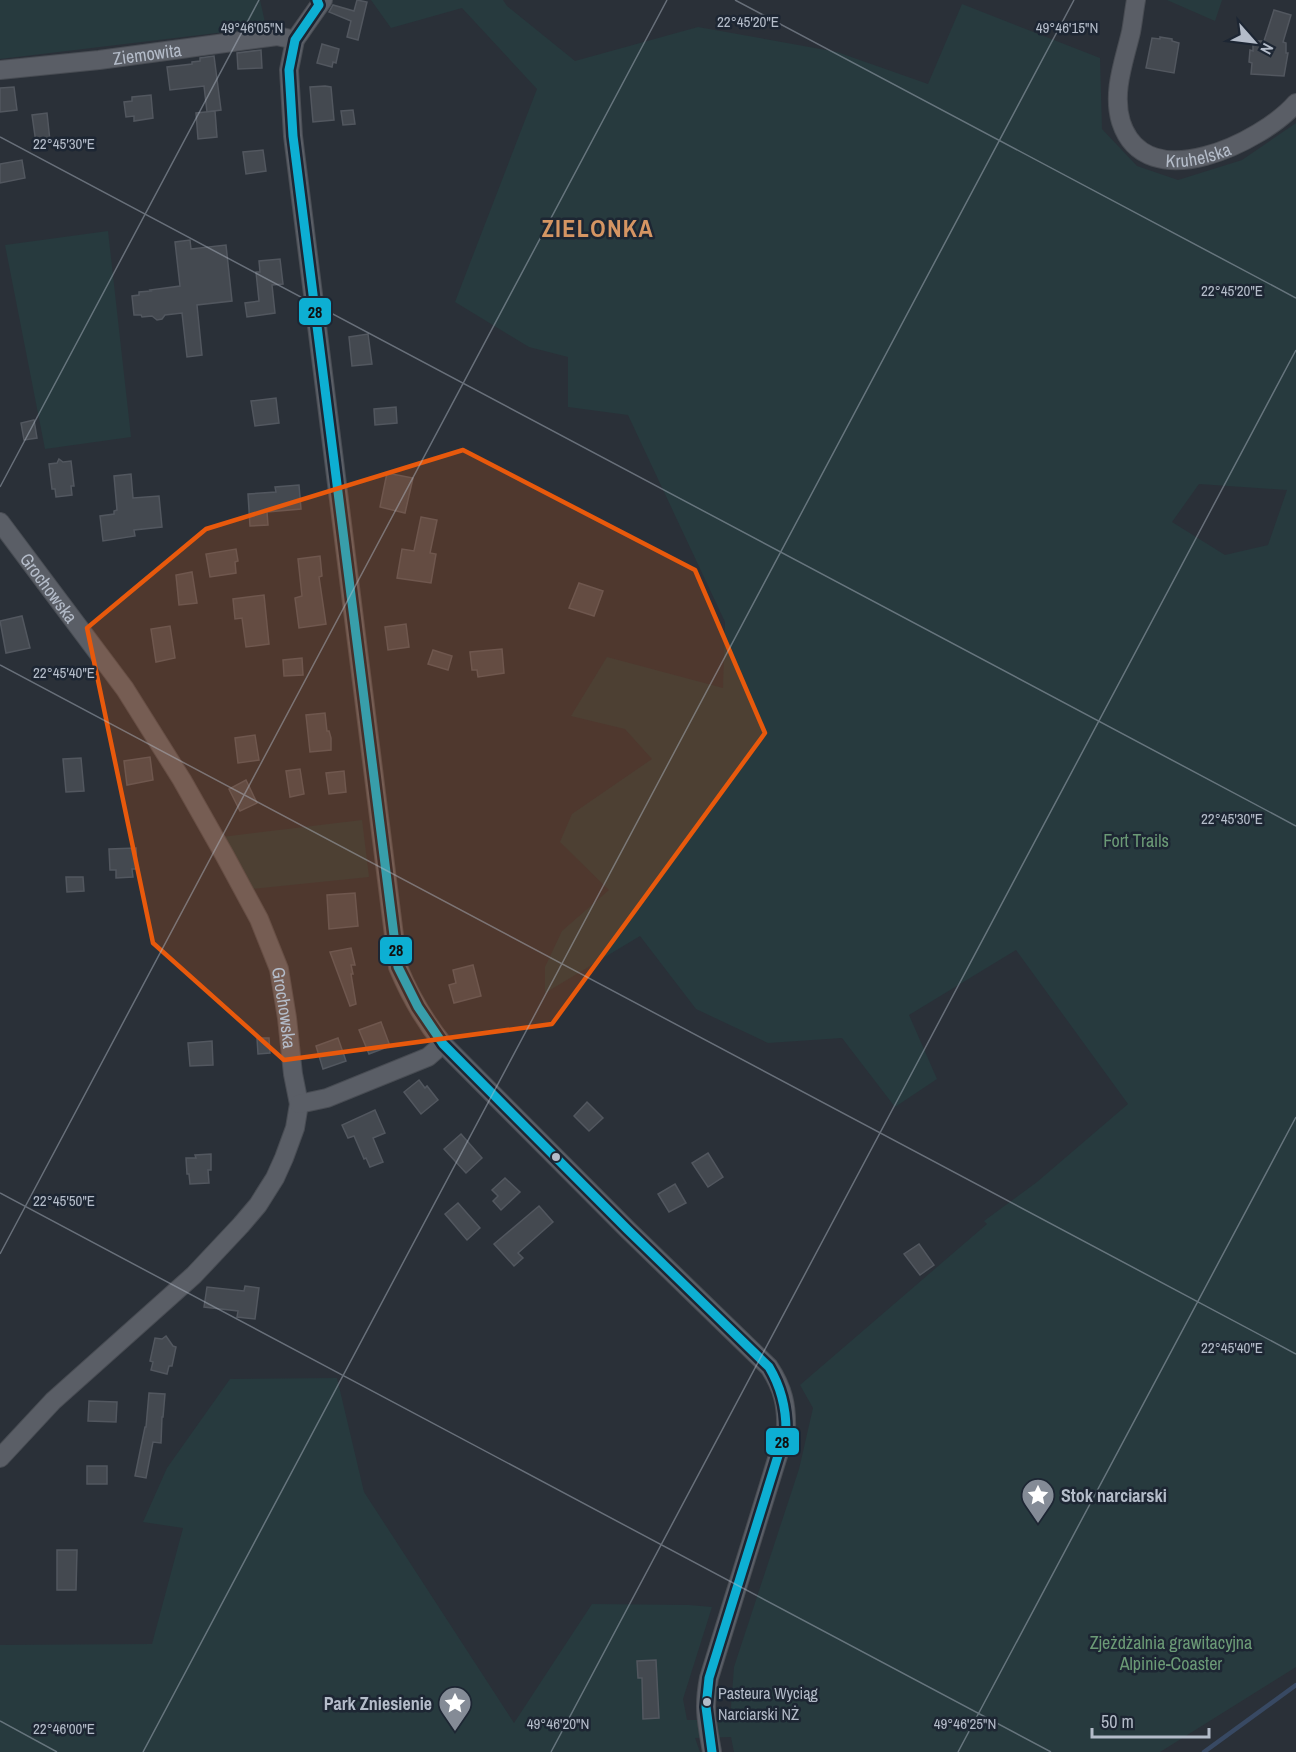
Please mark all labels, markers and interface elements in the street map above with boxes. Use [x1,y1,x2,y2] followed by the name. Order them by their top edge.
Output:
[717,11,779,32] text: 22°45'20"E
[1224,12,1284,72] north arrow
[221,17,283,38] text: 49°46'05"N
[1036,17,1098,38] text: 49°46'15"N
[111,37,183,71] street label: Ziemowita
[1255,40,1279,58] text: N
[33,133,95,154] text: 22°45'30"E
[1165,136,1234,173] street label: Kruhelska
[542,212,654,244] district label: ZIELONKA
[1201,280,1263,301] text: 22°45'20"E
[298,297,332,326] line badge: 28
[308,301,322,323] text: 28
[15,547,84,628] street label: Grochowska
[33,662,95,683] text: 22°45'40"E
[1201,808,1263,829] text: 22°45'30"E
[1103,828,1169,853] park label: Fort Trails
[379,936,413,965] line badge: 28
[389,939,403,961] text: 28
[266,965,303,1050] street label: Grochowska
[550,1151,562,1163] unlabelled marker
[33,1190,95,1211] text: 22°45'50"E
[1201,1337,1263,1358] text: 22°45'40"E
[765,1427,800,1456] line badge: 28
[775,1431,789,1453] text: 28
[1020,1477,1056,1524] place icon: Stok narciarski
[1061,1483,1167,1508] place label: Stok narciarski
[1090,1630,1252,1676] park label: Zjeżdżalnia grawitacyjna Alpinie-Coaster
[718,1682,818,1725] place label: Pasteura Wyciąg Narciarski NŻ
[437,1685,473,1732] place icon: Park Zniesienie
[324,1691,432,1716] place label: Park Zniesienie
[701,1696,713,1708] marker: Pasteura Wyciąg Narciarski NŻ
[1092,1701,1209,1739] scale bar
[1101,1709,1134,1734] text: 50 m
[527,1713,589,1734] text: 49°46'20"N
[934,1713,996,1734] text: 49°46'25"N
[33,1718,95,1739] text: 22°46'00"E

